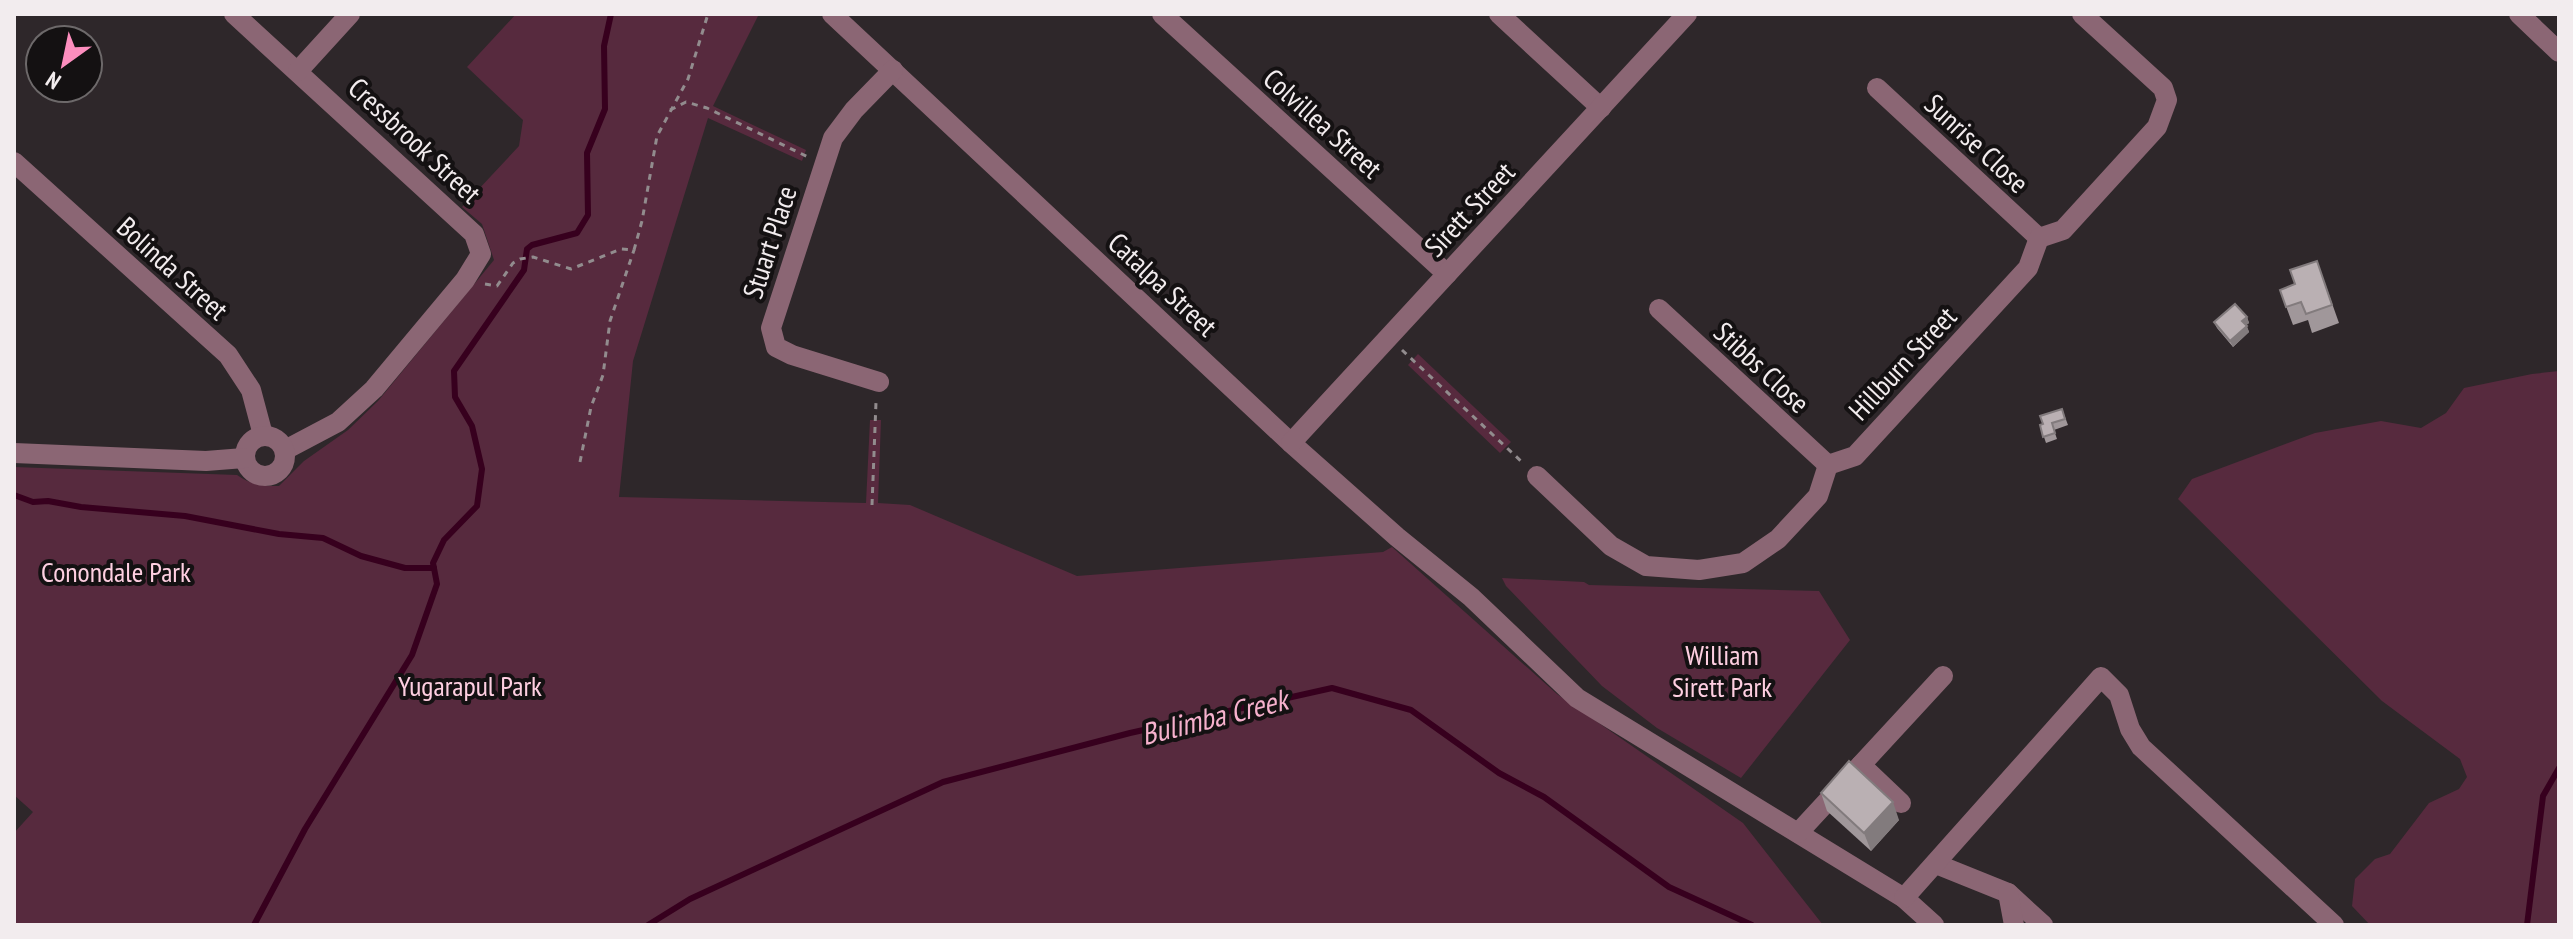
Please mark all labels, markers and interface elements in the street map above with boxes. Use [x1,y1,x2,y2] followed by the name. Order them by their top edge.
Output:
[24,24,104,104] north arrow
[1256,60,1390,186] street label: Colvillea Street
[40,66,66,96] text: N
[341,69,490,211] street label: Cressbrook Street
[1917,85,2037,201] street label: Sunrise Close
[1416,154,1522,264] street label: Sirett Street
[733,181,805,303] street label: Stuart Place
[110,208,237,328] street label: Bolinda Street
[1101,224,1226,344] street label: Catalpa Street
[1840,298,1964,428] street label: Hillburn Street
[1706,313,1818,421] street label: Stibbs Close
[41,553,191,590] park label: Conondale Park
[1672,636,1772,705] park label: William Sirett Park
[398,667,542,704] park label: Yugarapul Park
[1137,678,1294,753] water label: Bulimba Creek

